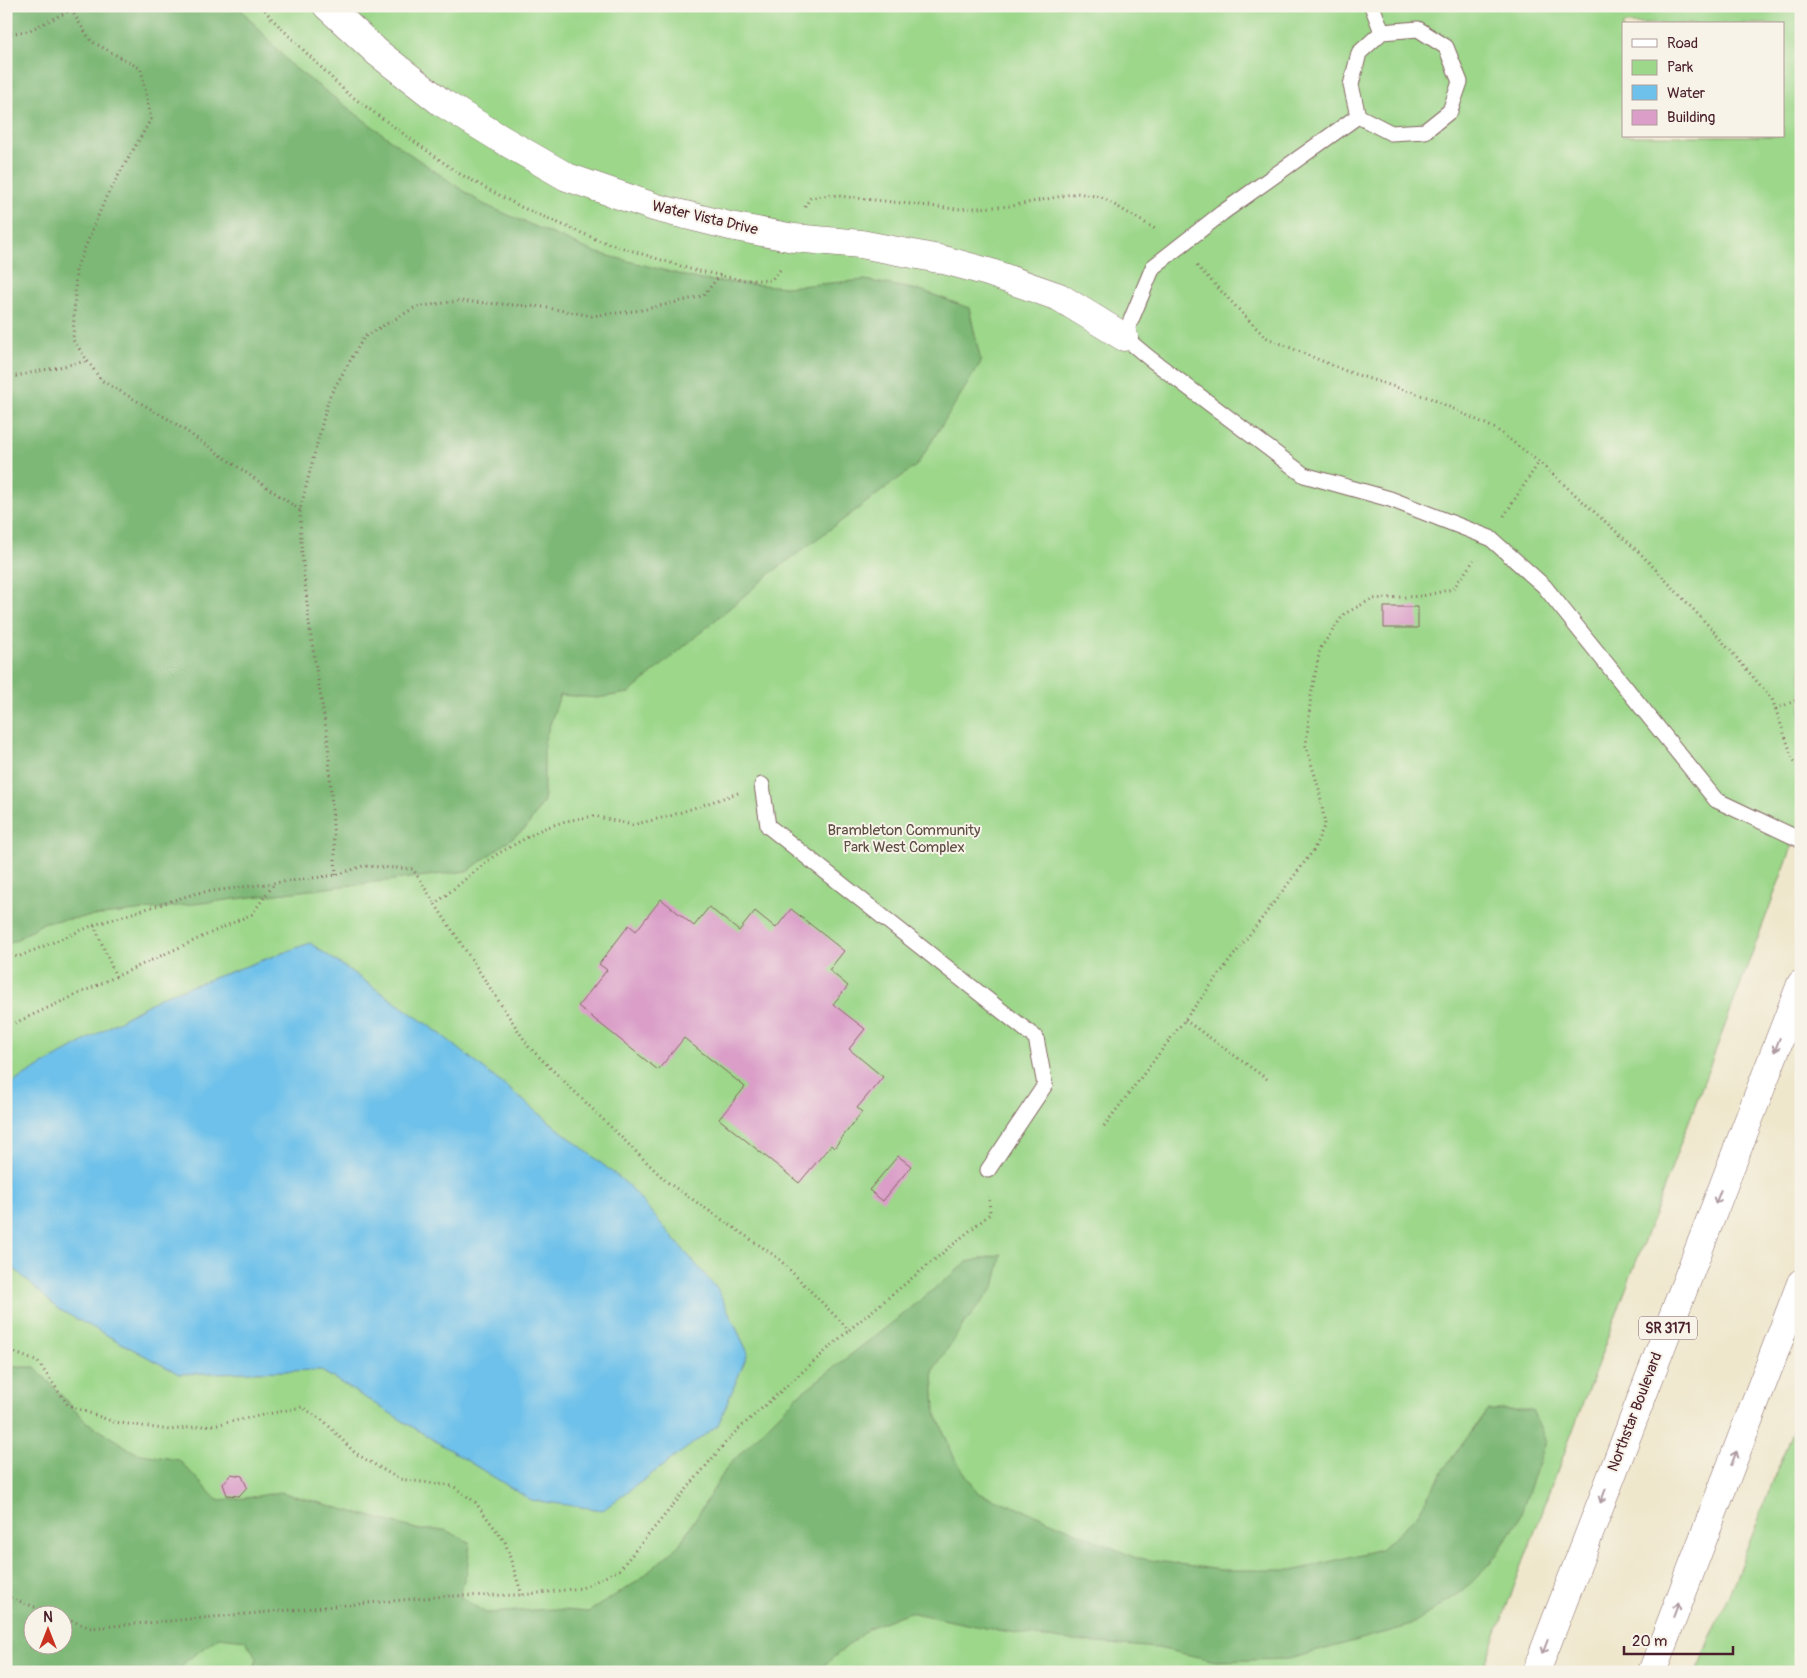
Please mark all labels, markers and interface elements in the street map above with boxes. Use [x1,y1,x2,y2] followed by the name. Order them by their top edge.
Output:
[1622,22,1784,138] legend
[1667,34,1698,53] text: Road
[1667,58,1694,77] text: Park
[1667,84,1706,103] text: Water
[1667,108,1715,127] text: Building
[650,197,760,240] street label: Water Vista Drive
[828,821,981,857] park label: Brambleton Community Park West Complex
[1772,1037,1781,1053] one-way arrow
[1713,1189,1722,1204] one-way arrow
[1639,1316,1697,1340] road number: SR 3171
[1604,1350,1666,1474] street label: Northstar Boulevard
[1730,1451,1739,1466] one-way arrow
[1598,1487,1607,1503] one-way arrow
[1672,1603,1681,1618] one-way arrow
[22,1606,72,1656] north arrow
[43,1609,53,1626] text: N
[1624,1623,1733,1655] scale bar
[1632,1632,1667,1651] text: 20 m
[1540,1639,1549,1654] one-way arrow

